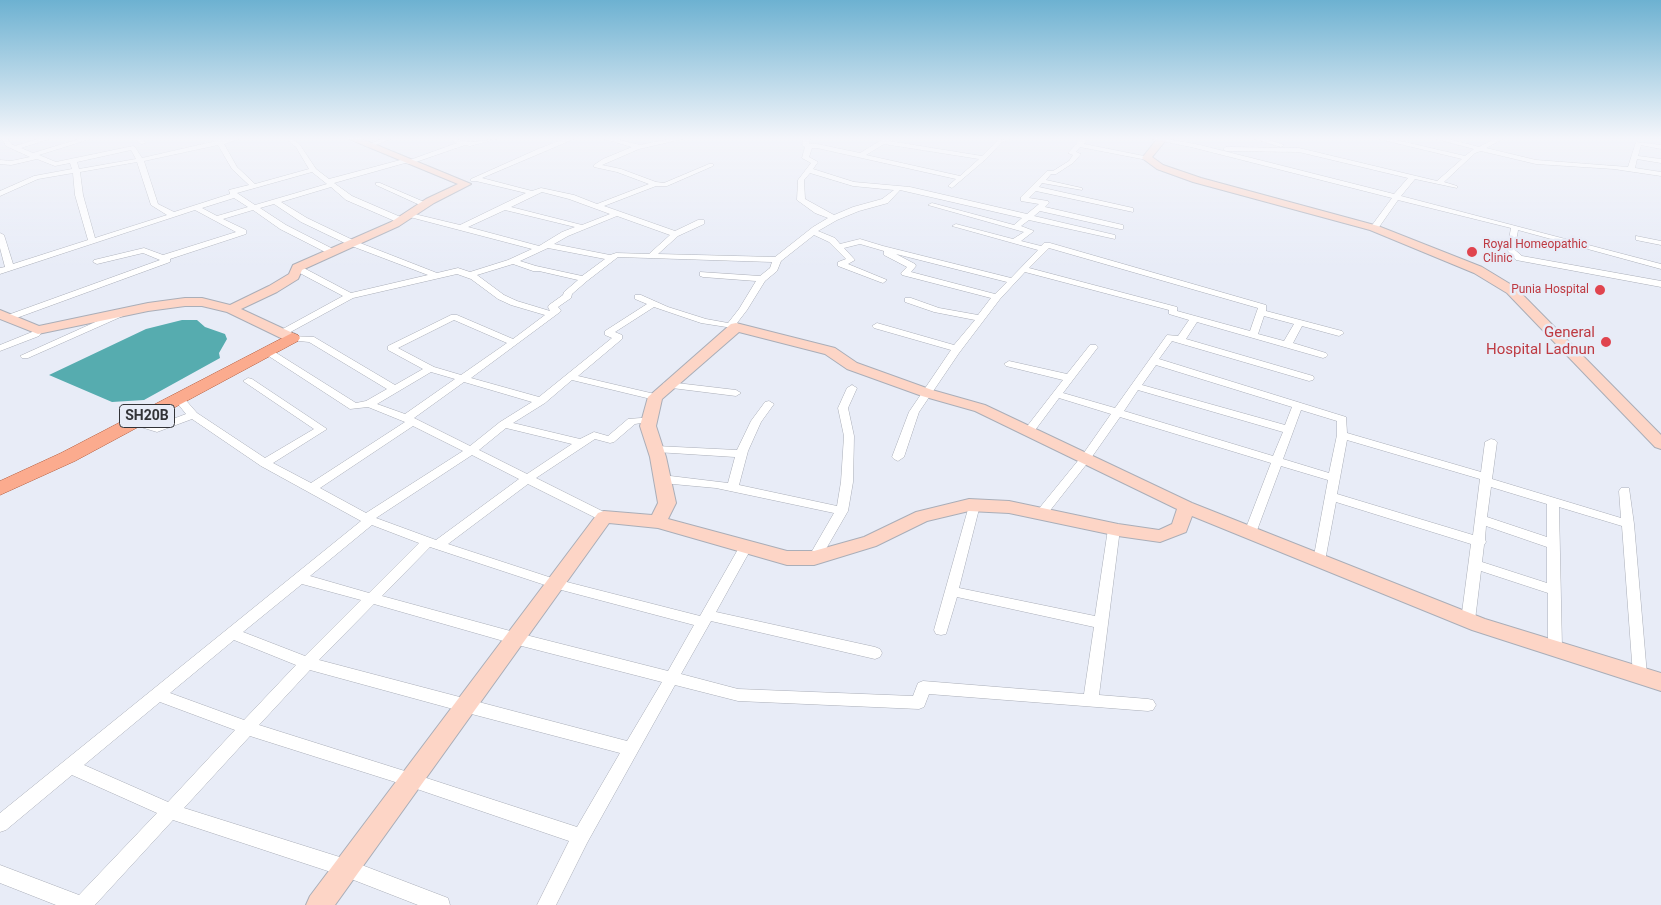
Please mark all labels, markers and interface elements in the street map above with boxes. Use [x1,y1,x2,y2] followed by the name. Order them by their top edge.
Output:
[1483,238,1587,266] place label: Royal Homeopathic Clinic
[1465,245,1479,259] marker: Royal Homeopathic Clinic
[1511,283,1589,297] place label: Punia Hospital
[1593,283,1607,297] marker: Punia Hospital
[1486,324,1595,359] place label: General Hospital Ladnun
[1599,335,1613,349] marker: General Hospital Ladnun
[120,404,174,428] road number: SH20B

